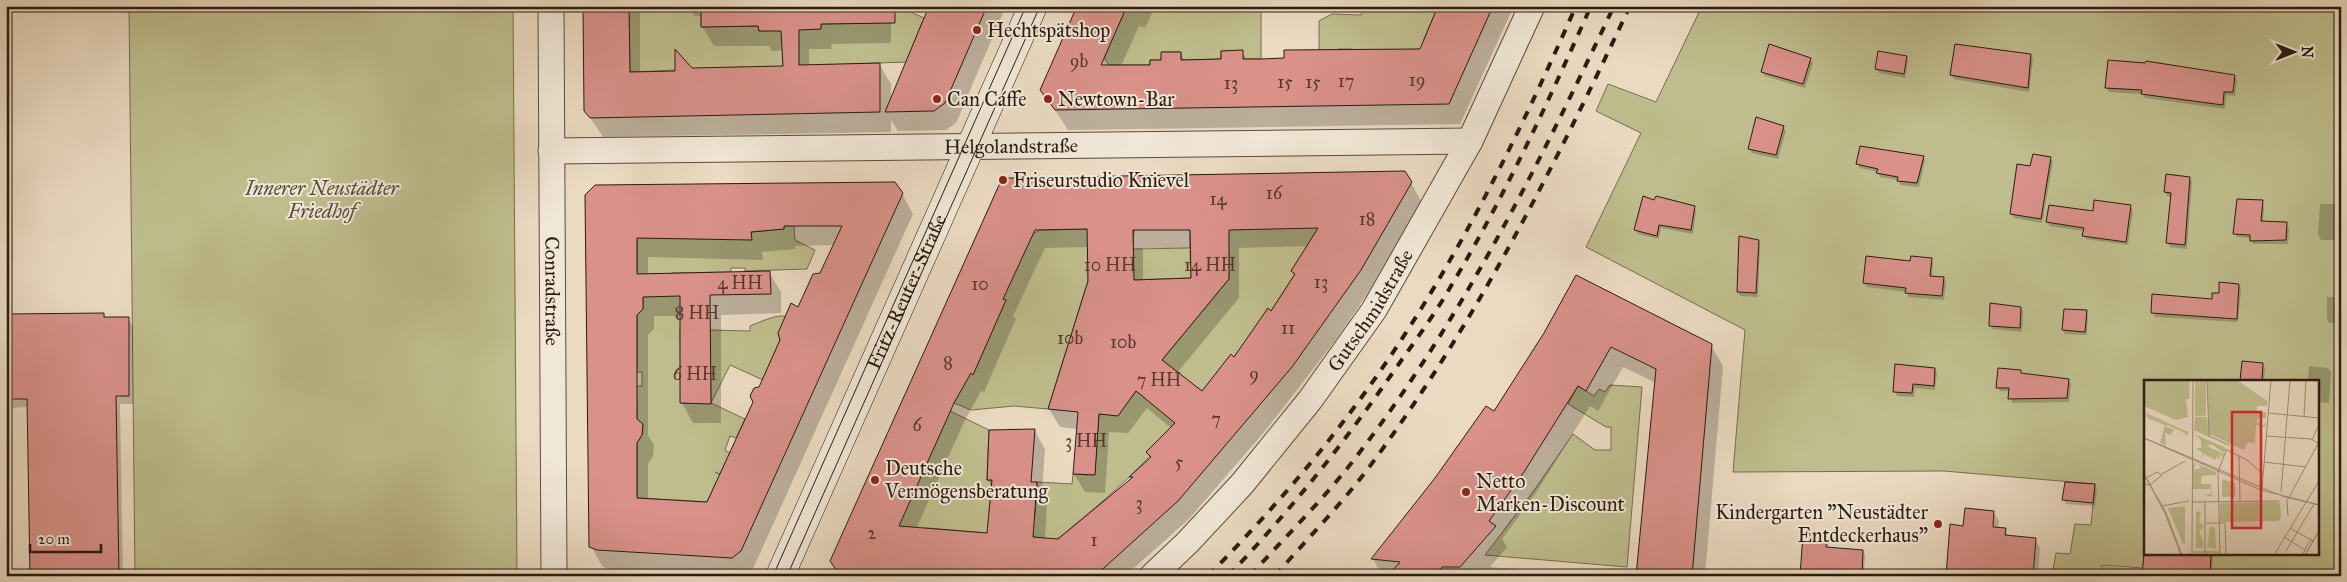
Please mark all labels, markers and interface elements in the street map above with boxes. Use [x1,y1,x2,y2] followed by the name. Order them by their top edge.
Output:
[987,18,1110,42] place label: Hechtspätshop
[971,24,983,36] marker: Hechtspätshop
[2270,28,2320,78] north arrow
[2298,46,2315,58] text: N
[1070,50,1088,72] house number: 9b
[1409,69,1425,91] house number: 19
[1338,70,1354,92] house number: 17
[1277,71,1293,93] house number: 15
[1305,71,1321,93] house number: 15
[1224,72,1238,94] house number: 13
[947,87,1027,111] place label: Can Cáffe
[1058,87,1175,111] place label: Newtown-Bar
[931,93,943,105] marker: Can Cáffe
[1042,93,1054,105] marker: Newtown-Bar
[944,133,1078,159] street label: Helgolandstraße
[1013,168,1190,192] place label: Friseurstudio Knievel
[997,174,1009,186] marker: Friseurstudio Knievel
[244,176,400,223] park label: Innerer Neustädter Friedhof
[1266,182,1283,204] house number: 16
[1209,188,1228,210] house number: 14
[1359,208,1375,230] house number: 18
[861,210,951,373] street label: Fritz-Reuter-Straße
[540,236,565,346] street label: Conradstraße
[1322,245,1418,376] street label: Gutschmidstraße
[1084,254,1136,276] house number: 10 HH
[1184,254,1236,276] house number: 14 HH
[1314,271,1328,293] house number: 13
[717,272,763,294] house number: 4 HH
[971,273,989,295] house number: 10
[675,302,719,324] house number: 8 HH
[1281,317,1295,339] house number: 11
[1057,327,1083,349] house number: 10b
[1110,331,1136,353] house number: 10b
[943,352,953,374] house number: 8
[673,363,717,385] house number: 6 HH
[1249,363,1259,385] house number: 9
[1137,369,1181,391] house number: 7 HH
[2144,380,2320,554] inset map
[1211,408,1221,430] house number: 7
[912,414,922,436] house number: 6
[1065,430,1107,452] house number: 3 HH
[1175,451,1184,473] house number: 5
[884,456,1049,504] place label: Deutsche Vermögensberatung
[1476,469,1625,516] place label: Netto Marken-Discount
[869,474,881,486] marker: Deutsche Vermögensberatung
[1460,486,1472,498] marker: Netto Marken-Discount
[1135,492,1143,514] house number: 3
[1715,500,1928,547] place label: Kindergarten "Neustädter Entdeckerhaus"
[1932,518,1944,530] marker: Kindergarten "Neustädter Entdeckerhaus"
[30,522,101,554] scale bar
[868,522,877,544] house number: 2
[1090,529,1098,551] house number: 1
[38,530,70,548] text: 20 m

